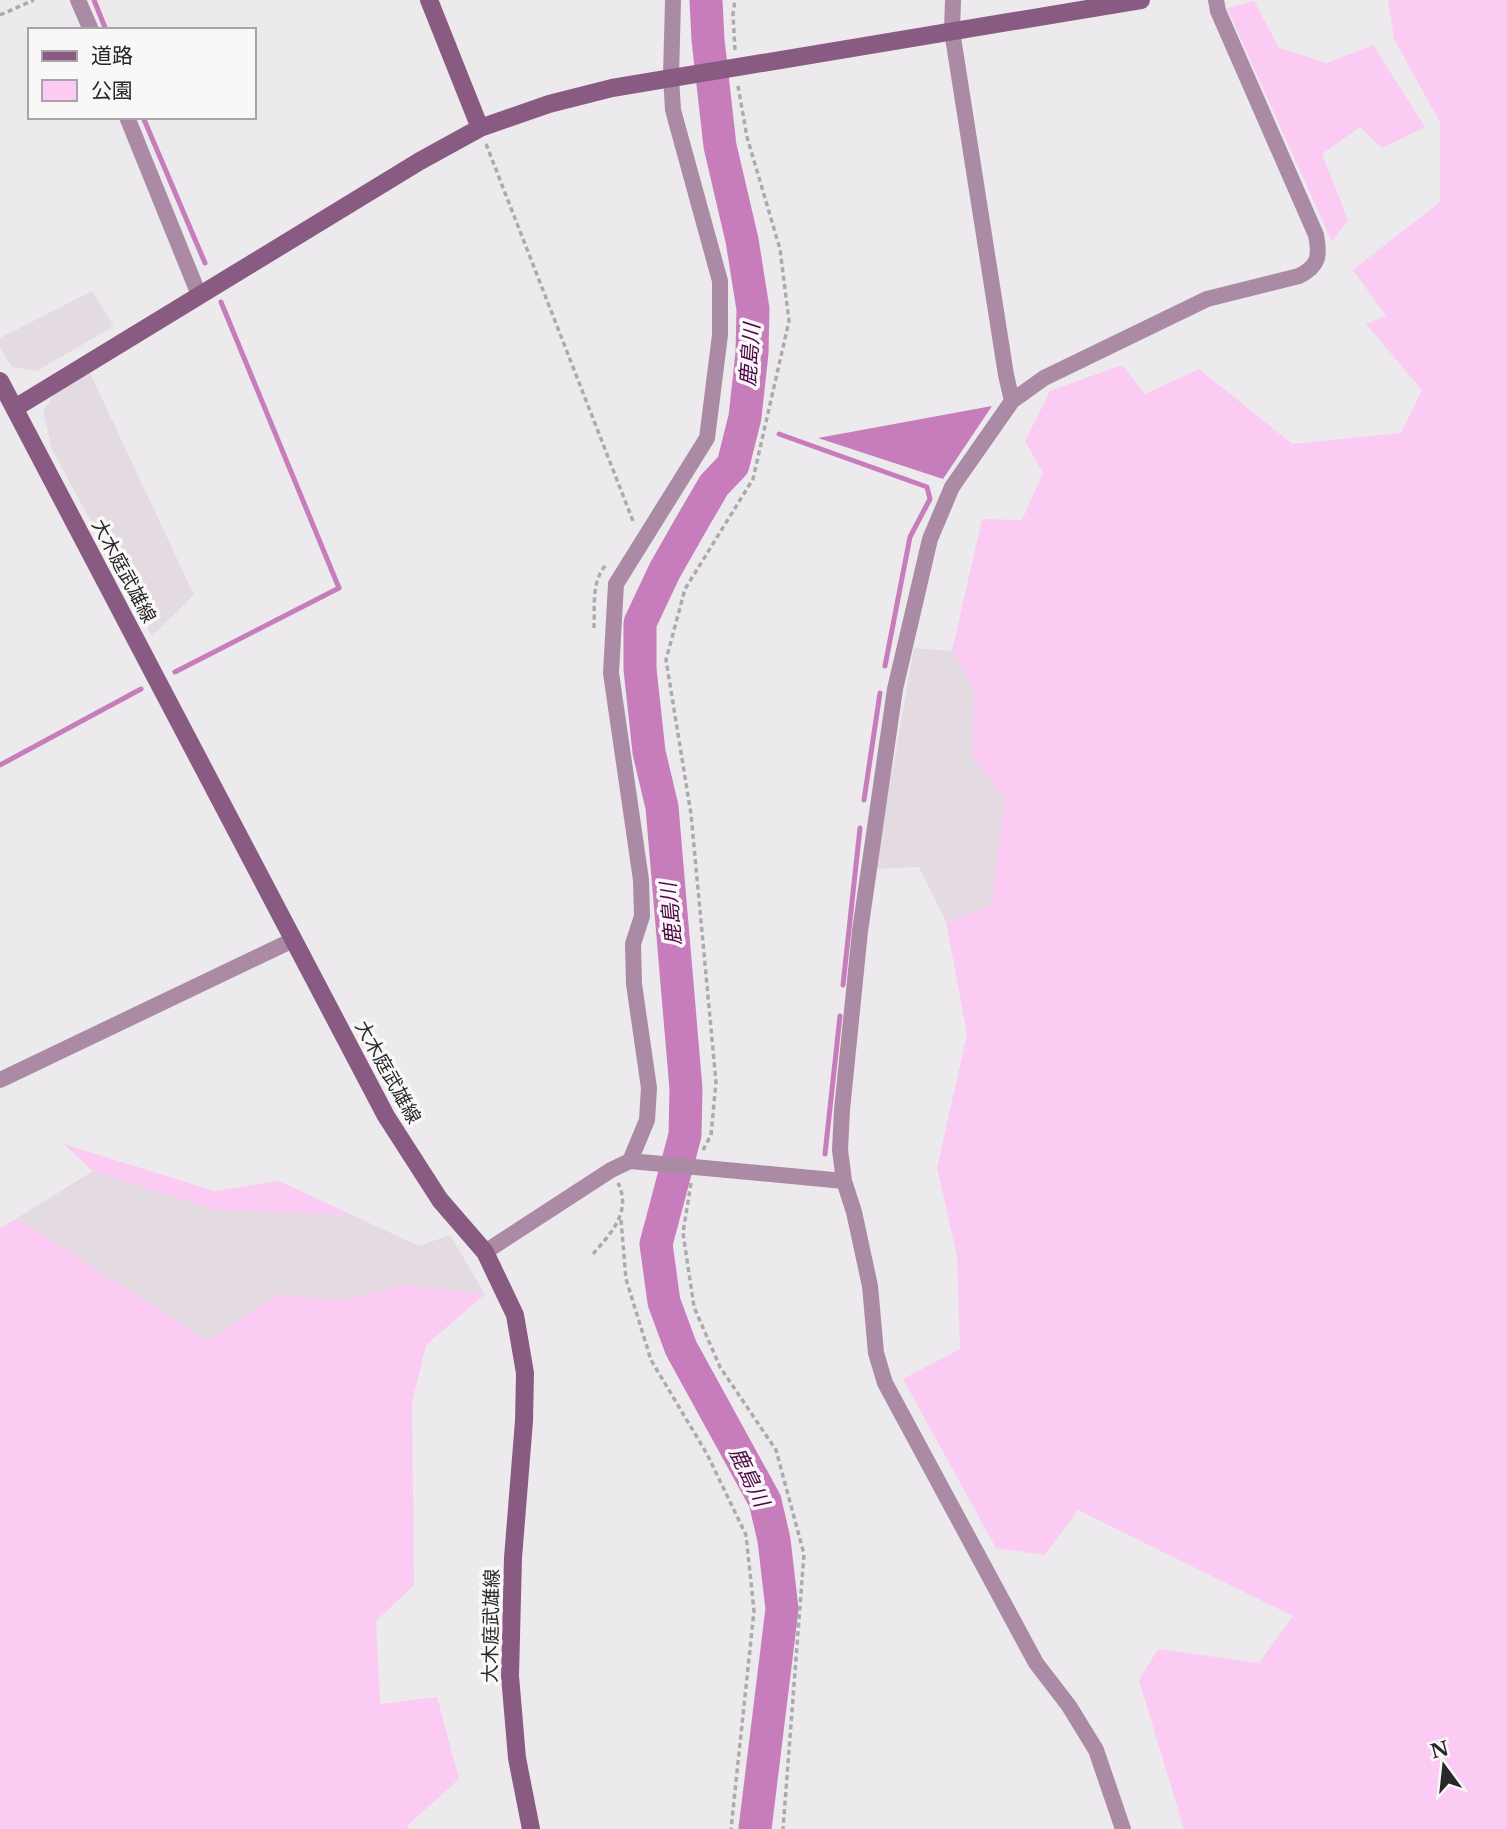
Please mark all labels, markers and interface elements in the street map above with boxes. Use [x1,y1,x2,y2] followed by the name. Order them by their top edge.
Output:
[28,28,256,119] legend
[91,43,133,69] text: 道路
[91,78,133,104] text: 公園
[735,321,765,387] water label: 鹿島川
[87,515,161,627] street label: 大木庭武雄線
[655,879,687,947] water label: 鹿島川
[350,1017,426,1127] street label: 大木庭武雄線
[724,1443,775,1513] water label: 鹿島川
[479,1569,503,1683] street label: 大木庭武雄線
[1409,1731,1479,1801] north arrow
[1428,1737,1451,1763] text: N

